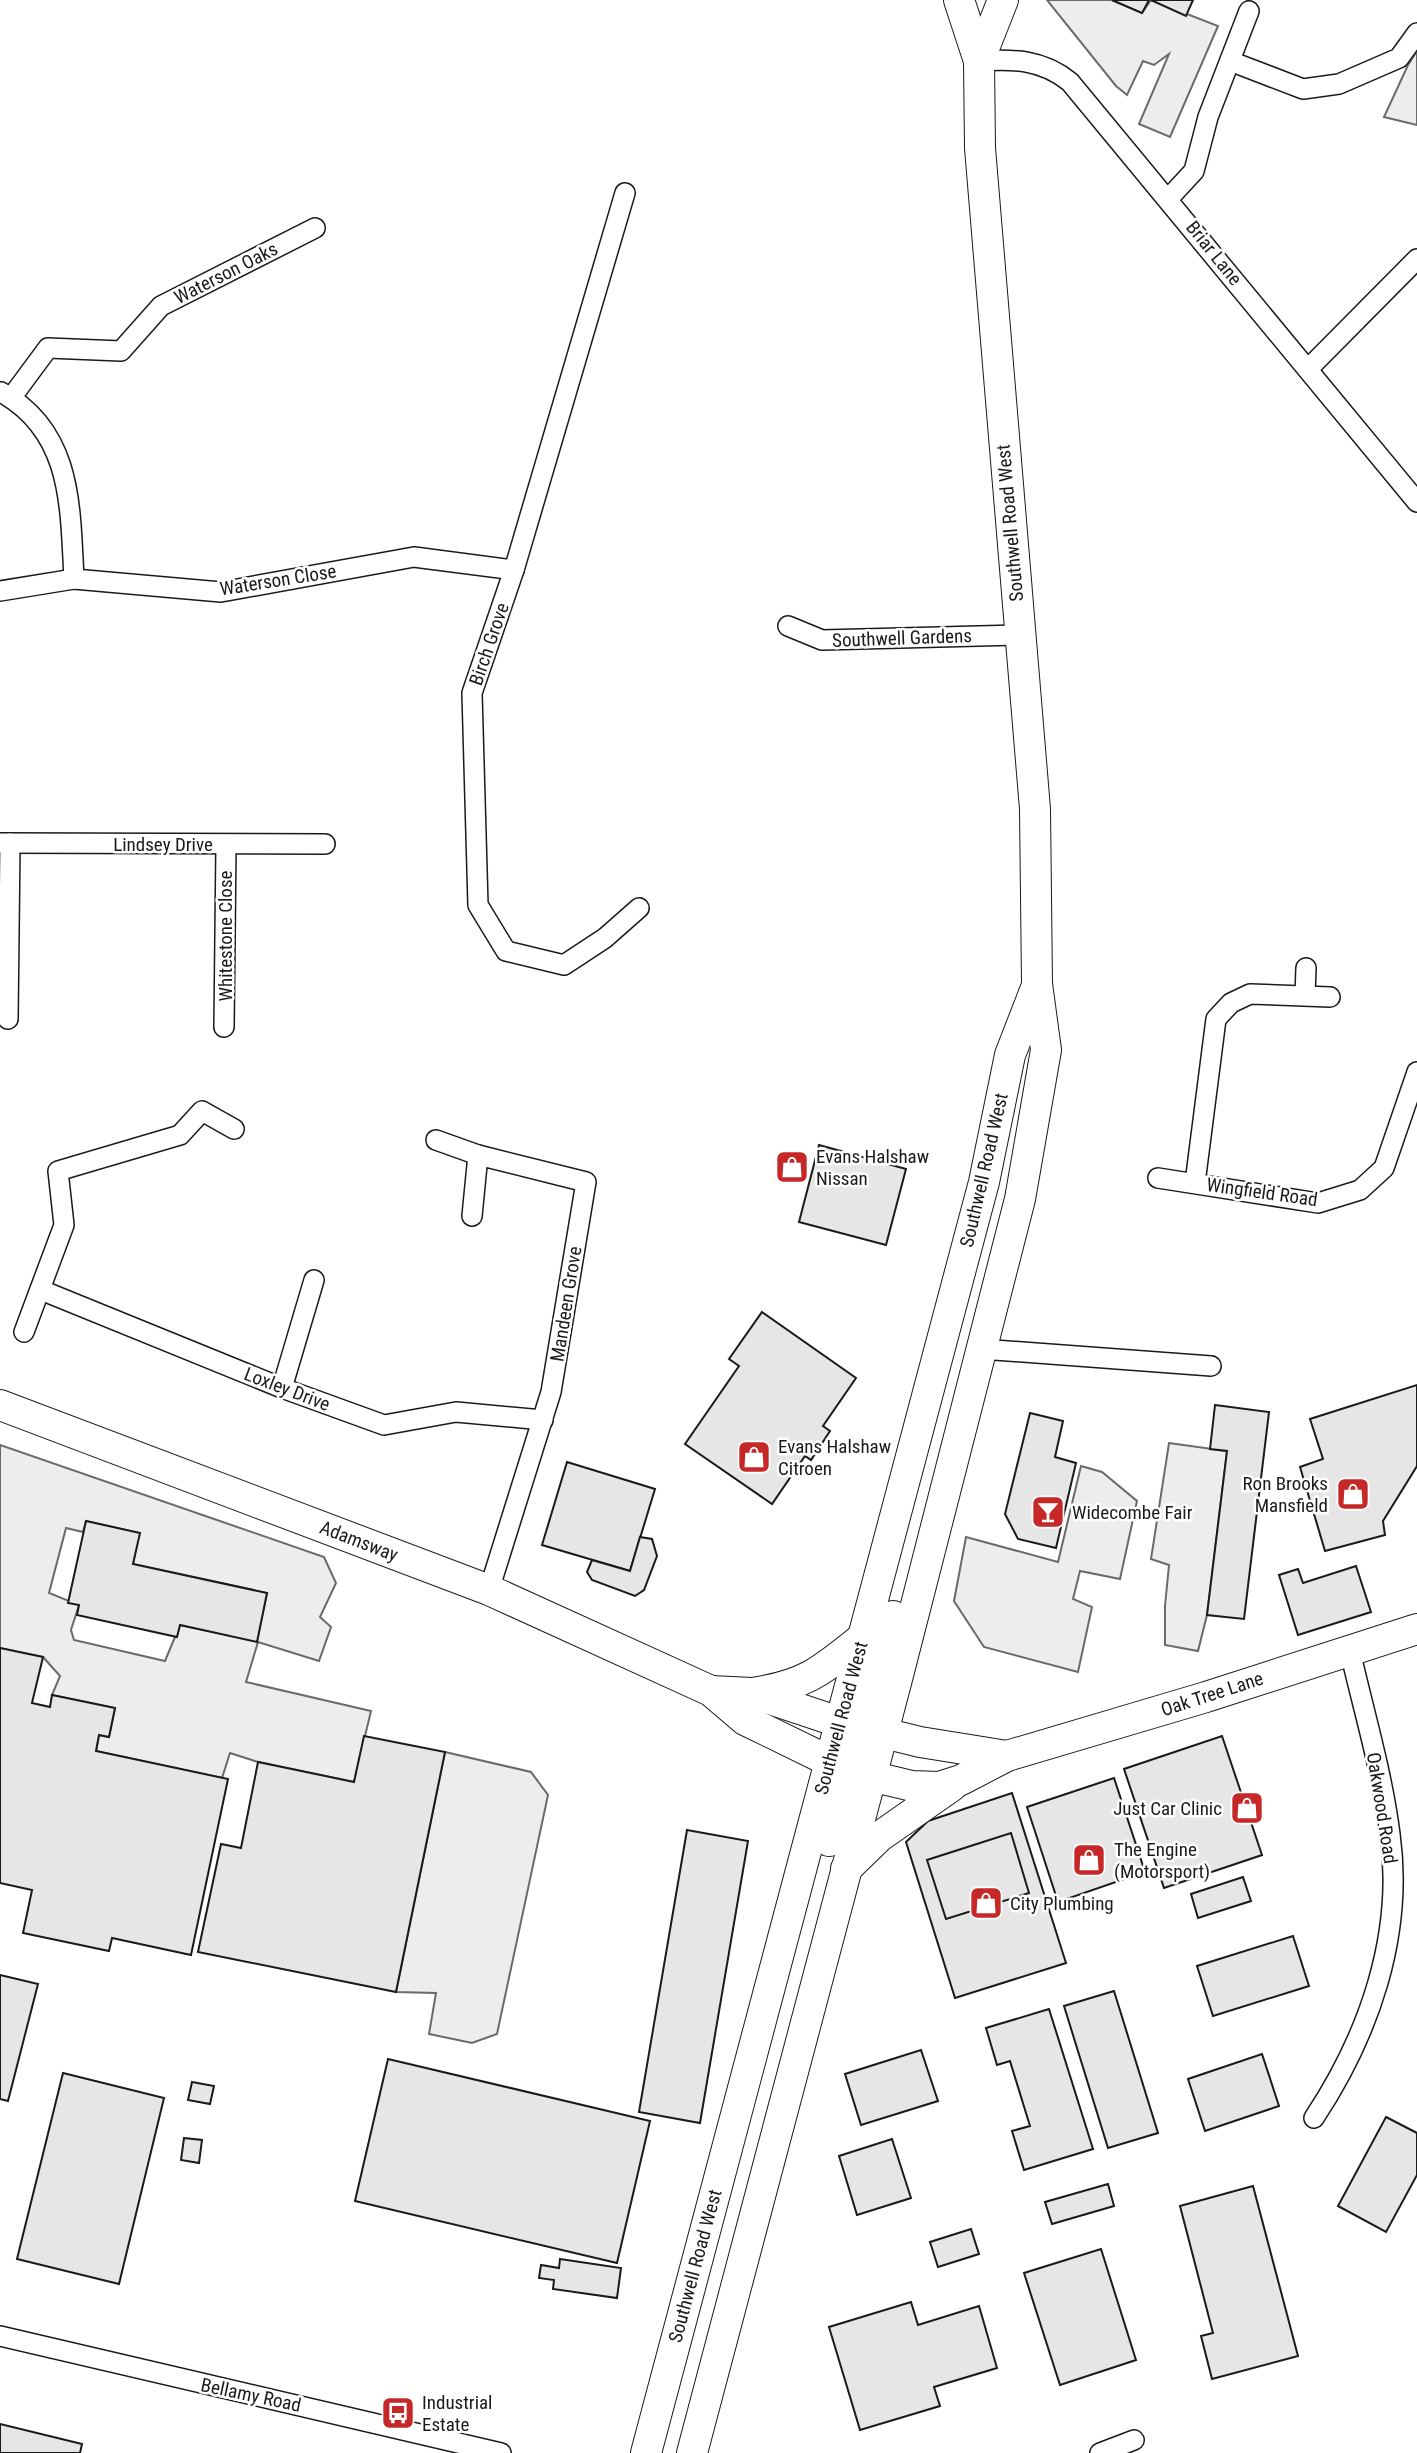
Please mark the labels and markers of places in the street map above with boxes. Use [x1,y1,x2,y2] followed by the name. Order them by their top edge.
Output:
[816,1145,929,1190] place label: Evans Halshaw Nissan
[773,1148,811,1186] shop icon: Evans Halshaw Nissan
[778,1435,891,1480] place label: Evans Halshaw Citroen
[735,1438,773,1476] shop icon: Evans Halshaw Citroen
[1243,1472,1328,1517] place label: Ron Brooks Mansfield
[1334,1475,1372,1513] shop icon: Ron Brooks Mansfield
[1029,1493,1067,1531] bar icon: Widecombe Fair
[1072,1501,1193,1524] place label: Widecombe Fair
[1228,1789,1266,1827] shop icon: Just Car Clinic
[1113,1797,1222,1820] place label: Just Car Clinic
[1114,1838,1210,1883] place label: The Engine (Motorsport)
[1070,1841,1108,1879] shop icon: The Engine (Motorsport)
[967,1884,1005,1922] shop icon: City Plumbing
[1010,1892,1114,1915] place label: City Plumbing
[422,2391,492,2436] place label: Industrial Estate
[379,2394,417,2432] bus stop icon: Industrial Estate

